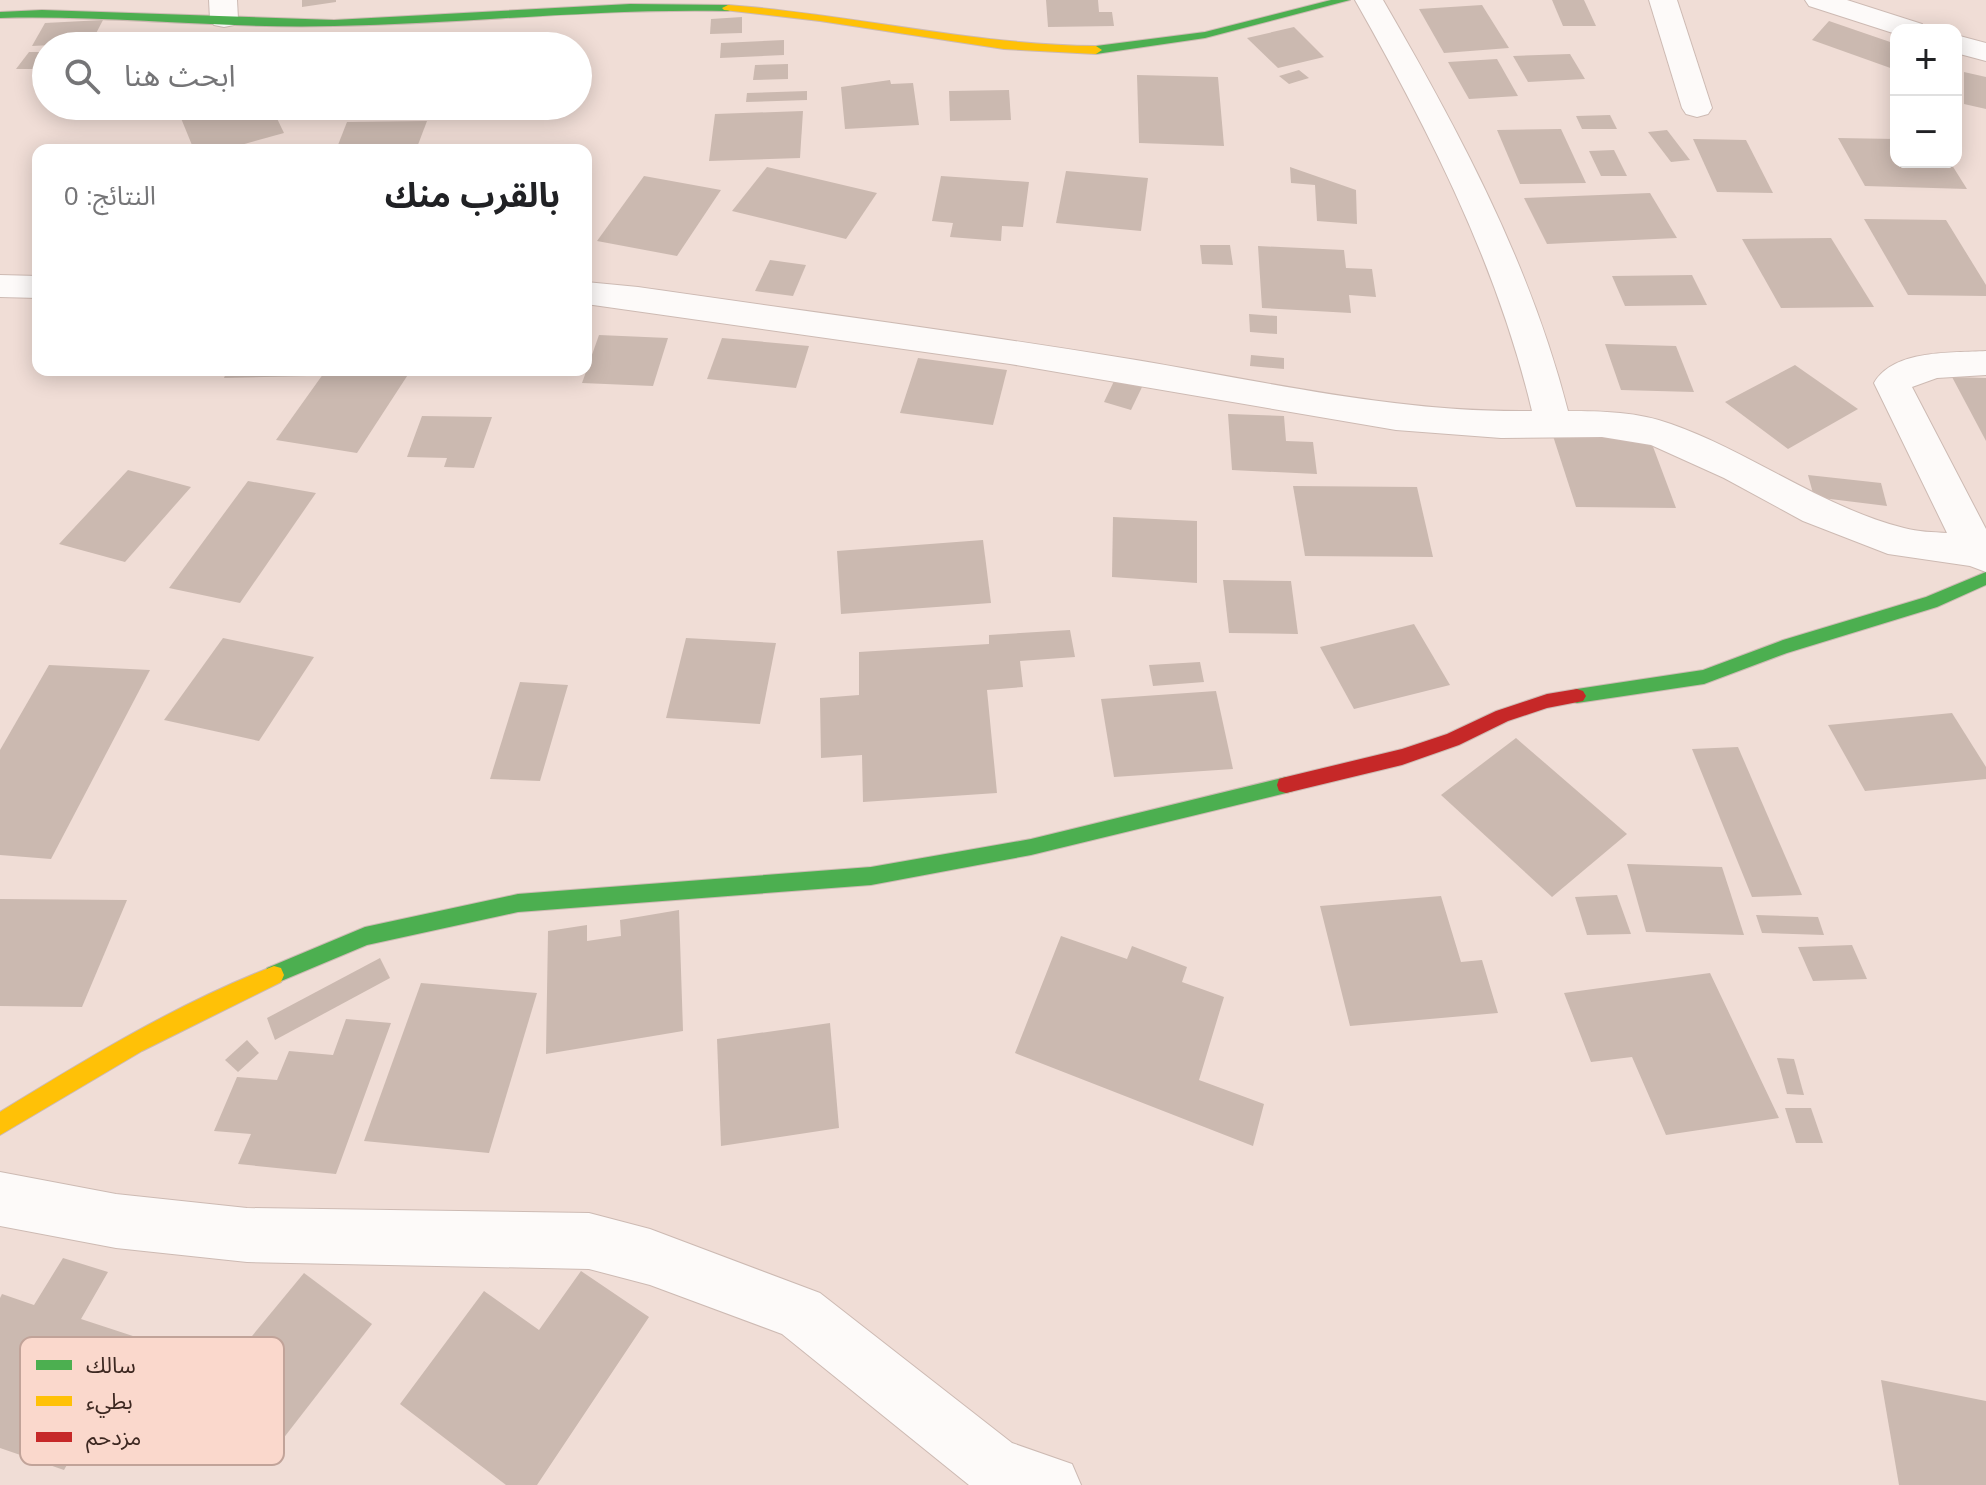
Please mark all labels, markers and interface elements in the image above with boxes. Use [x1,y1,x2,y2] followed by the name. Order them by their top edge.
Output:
[1890,24,1962,168] map controls
[1890,24,1962,96] button: +
[32,32,592,120] search box
[60,54,104,98] icon: search
[124,59,236,92] text: ابحث هنا
[1890,96,1962,168] button: −
[385,176,560,214] text: بالقرب منك
[64,181,156,211] text: النتائج: 0
[20,1337,284,1465] legend
[86,1353,136,1378] text: سالك
[86,1389,133,1418] text: بطيء
[86,1425,141,1454] text: مزدحم

